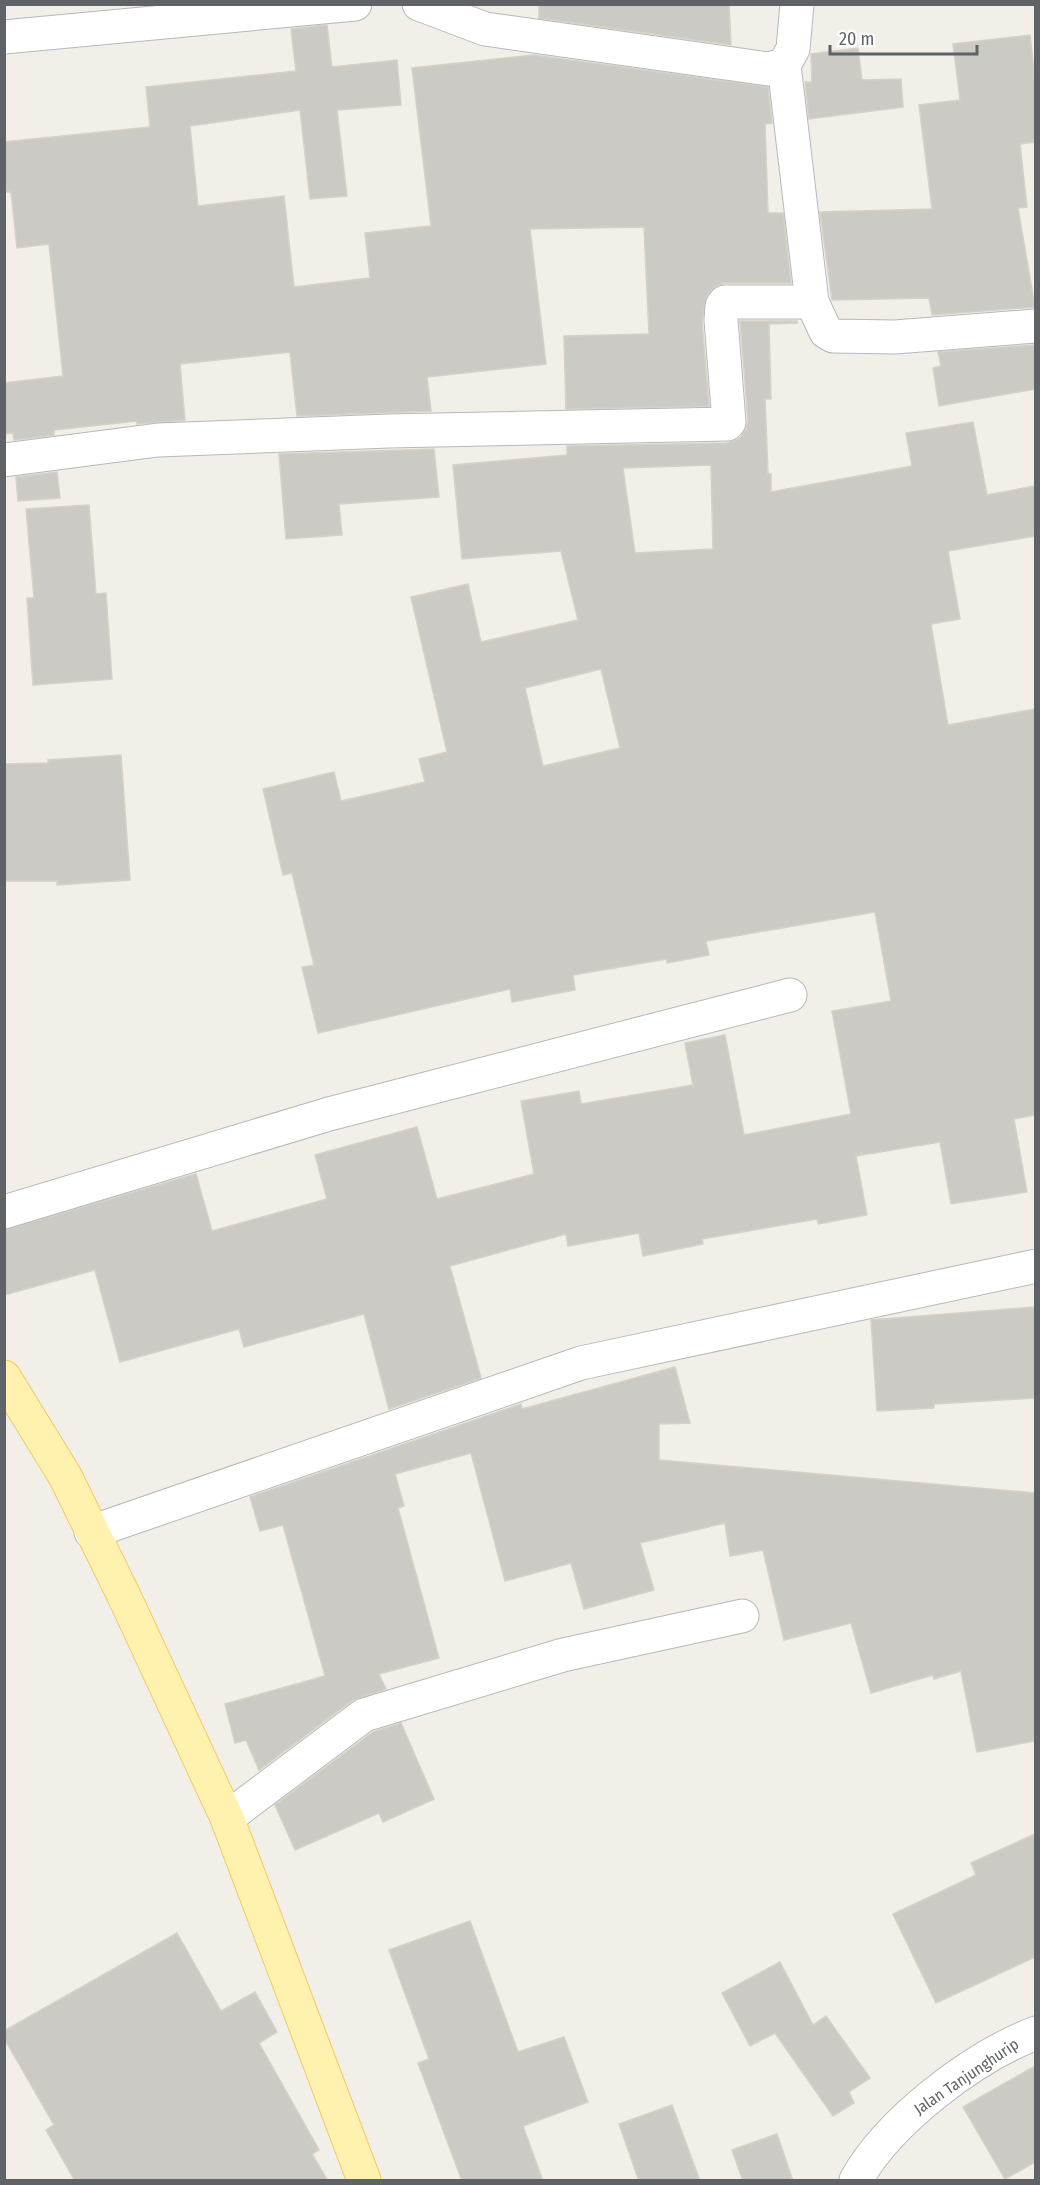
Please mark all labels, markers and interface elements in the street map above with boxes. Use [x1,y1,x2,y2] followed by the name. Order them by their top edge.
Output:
[830,18,977,56] scale bar
[839,28,874,50] text: 20 m
[910,2034,1022,2119] street label: Jalan Tanjunghurip

